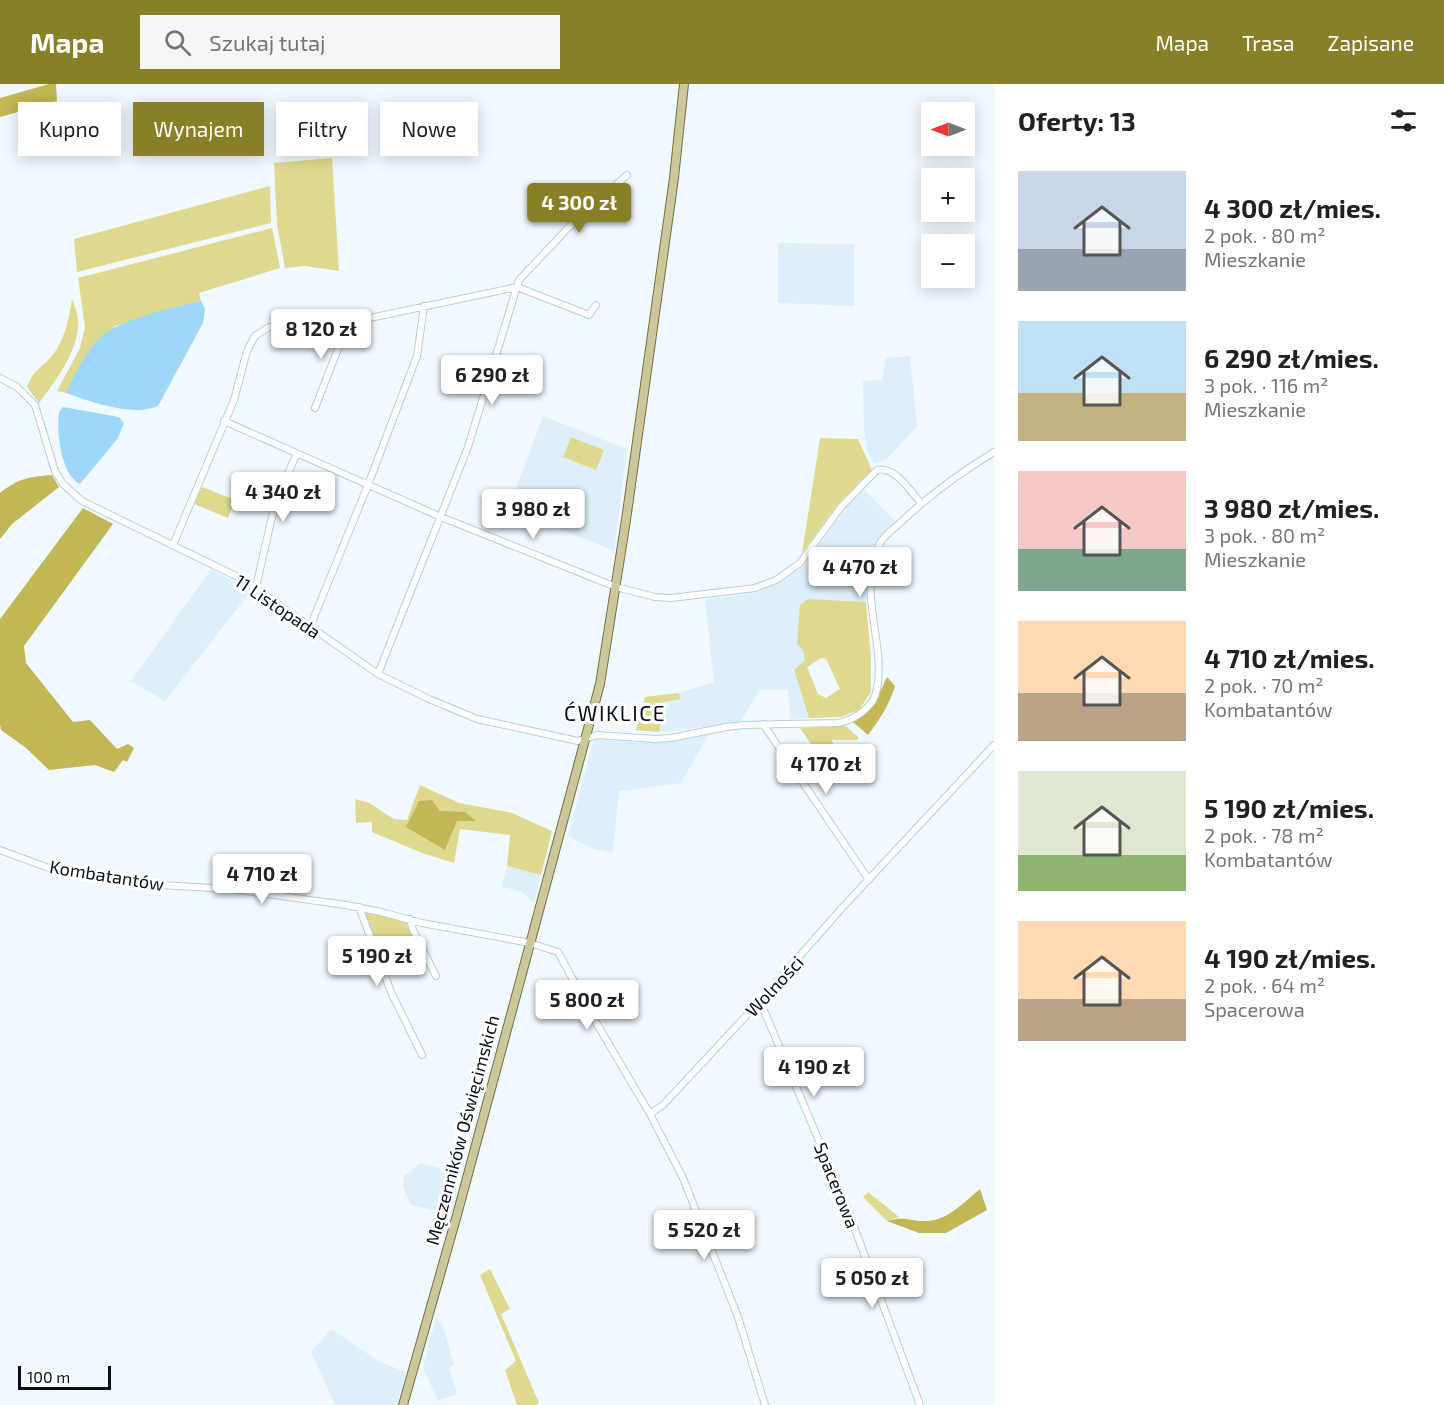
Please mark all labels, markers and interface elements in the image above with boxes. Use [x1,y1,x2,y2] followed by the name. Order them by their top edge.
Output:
[140,15,560,69] search box
[30,25,104,59] text: Mapa
[161,26,194,59] icon: search
[209,29,326,55] text: Szukaj tutaj
[1155,30,1209,55] text: Mapa
[1242,30,1295,55] text: Trasa
[1328,30,1414,55] text: Zapisane
[18,102,121,156] chip: Kupno
[133,102,264,156] chip: Wynajem
[276,102,368,156] chip: Filtry
[380,102,478,156] chip: Nowe
[921,102,975,156] north arrow
[921,102,975,288] map controls
[1387,104,1420,137] icon: filters
[1018,105,1136,136] text: Oferty: 13
[921,168,975,222] button: +
[517,183,641,234] pin: 4 300 zł
[541,190,617,214] text: 4 300 zł
[1204,192,1381,223] text: 4 300 zł/mies.
[1066,195,1138,267] icon: home
[1204,223,1326,247] text: 2 pok. · 80 m²
[921,234,975,288] button: −
[1204,247,1306,271] text: Mieszkanie
[259,309,383,360] pin: 8 120 zł
[285,316,357,340] text: 8 120 zł
[1204,342,1379,373] text: 6 290 zł/mies.
[1066,345,1138,417] icon: home
[430,355,554,406] pin: 6 290 zł
[455,362,529,386] text: 6 290 zł
[1204,373,1329,397] text: 3 pok. · 116 m²
[1204,397,1306,421] text: Mieszkanie
[221,472,345,523] pin: 4 340 zł
[245,479,321,503] text: 4 340 zł
[471,489,595,540] pin: 3 980 zł
[1204,492,1379,523] text: 3 980 zł/mies.
[1066,495,1138,567] icon: home
[496,496,570,520] text: 3 980 zł
[1204,523,1325,547] text: 3 pok. · 80 m²
[798,547,922,598] pin: 4 470 zł
[1204,547,1306,571] text: Mieszkanie
[823,554,898,578] text: 4 470 zł
[231,569,325,643] street label: 11 Listopada
[1204,642,1375,673] text: 4 710 zł/mies.
[1066,645,1138,717] icon: home
[1204,673,1324,697] text: 2 pok. · 70 m²
[1204,697,1332,721] text: Kombatantów
[564,700,666,725] district label: ĆWIKLICE
[764,744,888,795] pin: 4 170 zł
[791,751,861,775] text: 4 170 zł
[1204,792,1374,823] text: 5 190 zł/mies.
[1066,795,1138,867] icon: home
[1204,823,1324,847] text: 2 pok. · 78 m²
[1204,847,1332,871] text: Kombatantów
[200,854,324,905] pin: 4 710 zł
[48,855,166,895] street label: Kombatantów
[227,861,297,885] text: 4 710 zł
[315,936,439,987] pin: 5 190 zł
[1204,942,1376,973] text: 4 190 zł/mies.
[342,943,412,967] text: 5 190 zł
[1066,945,1138,1017] icon: home
[740,951,808,1021] street label: Wolności
[1204,973,1325,997] text: 2 pok. · 64 m²
[525,980,649,1031] pin: 5 800 zł
[549,987,625,1011] text: 5 800 zł
[1204,997,1305,1021] text: Spacerowa
[421,1013,503,1247] street label: Męczenników Oświęcimskich
[752,1047,876,1098] pin: 4 190 zł
[778,1054,850,1078] text: 4 190 zł
[810,1139,864,1231] street label: Spacerowa
[642,1210,766,1261] pin: 5 520 zł
[668,1217,740,1241] text: 5 520 zł
[810,1258,934,1309] pin: 5 050 zł
[835,1265,909,1289] text: 5 050 zł
[18,1363,111,1390] scale bar
[27,1367,70,1386] text: 100 m

